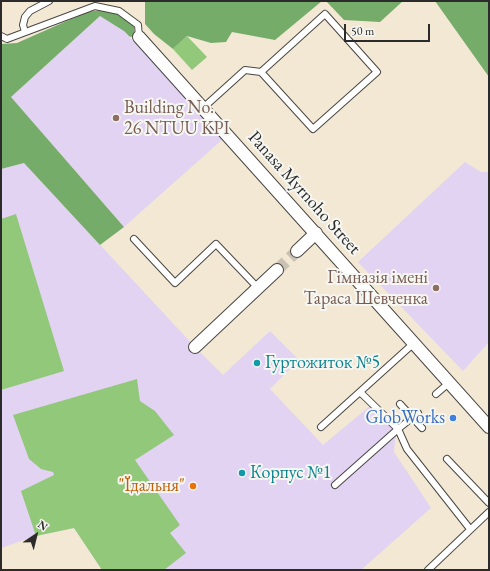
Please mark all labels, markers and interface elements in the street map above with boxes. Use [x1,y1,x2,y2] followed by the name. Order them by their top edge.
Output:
[346,16,432,42] scale bar
[351,23,374,39] text: 50 m
[124,97,230,140] place label: Building No. 26 NTUU KPI
[111,113,121,123] marker: Building No. 26 NTUU KPI
[243,127,365,259] street label: Panasa Myrnoho Street
[304,267,428,310] place label: Гімназія імені Тараса Шевченка
[431,283,441,293] marker: Гімназія імені Тараса Шевченка
[265,352,380,374] place label: Гуртожиток №5
[252,358,262,368] marker: Гуртожиток №5
[366,407,445,429] place label: GlobWorks
[448,413,458,423] marker: GlobWorks
[250,462,331,484] place label: Корпус №1
[237,468,247,478] marker: Корпус №1
[119,475,185,497] place label: "Їдальня"
[188,481,198,491] marker: "Їдальня"
[16,515,56,555] north arrow
[35,517,51,533] text: N

